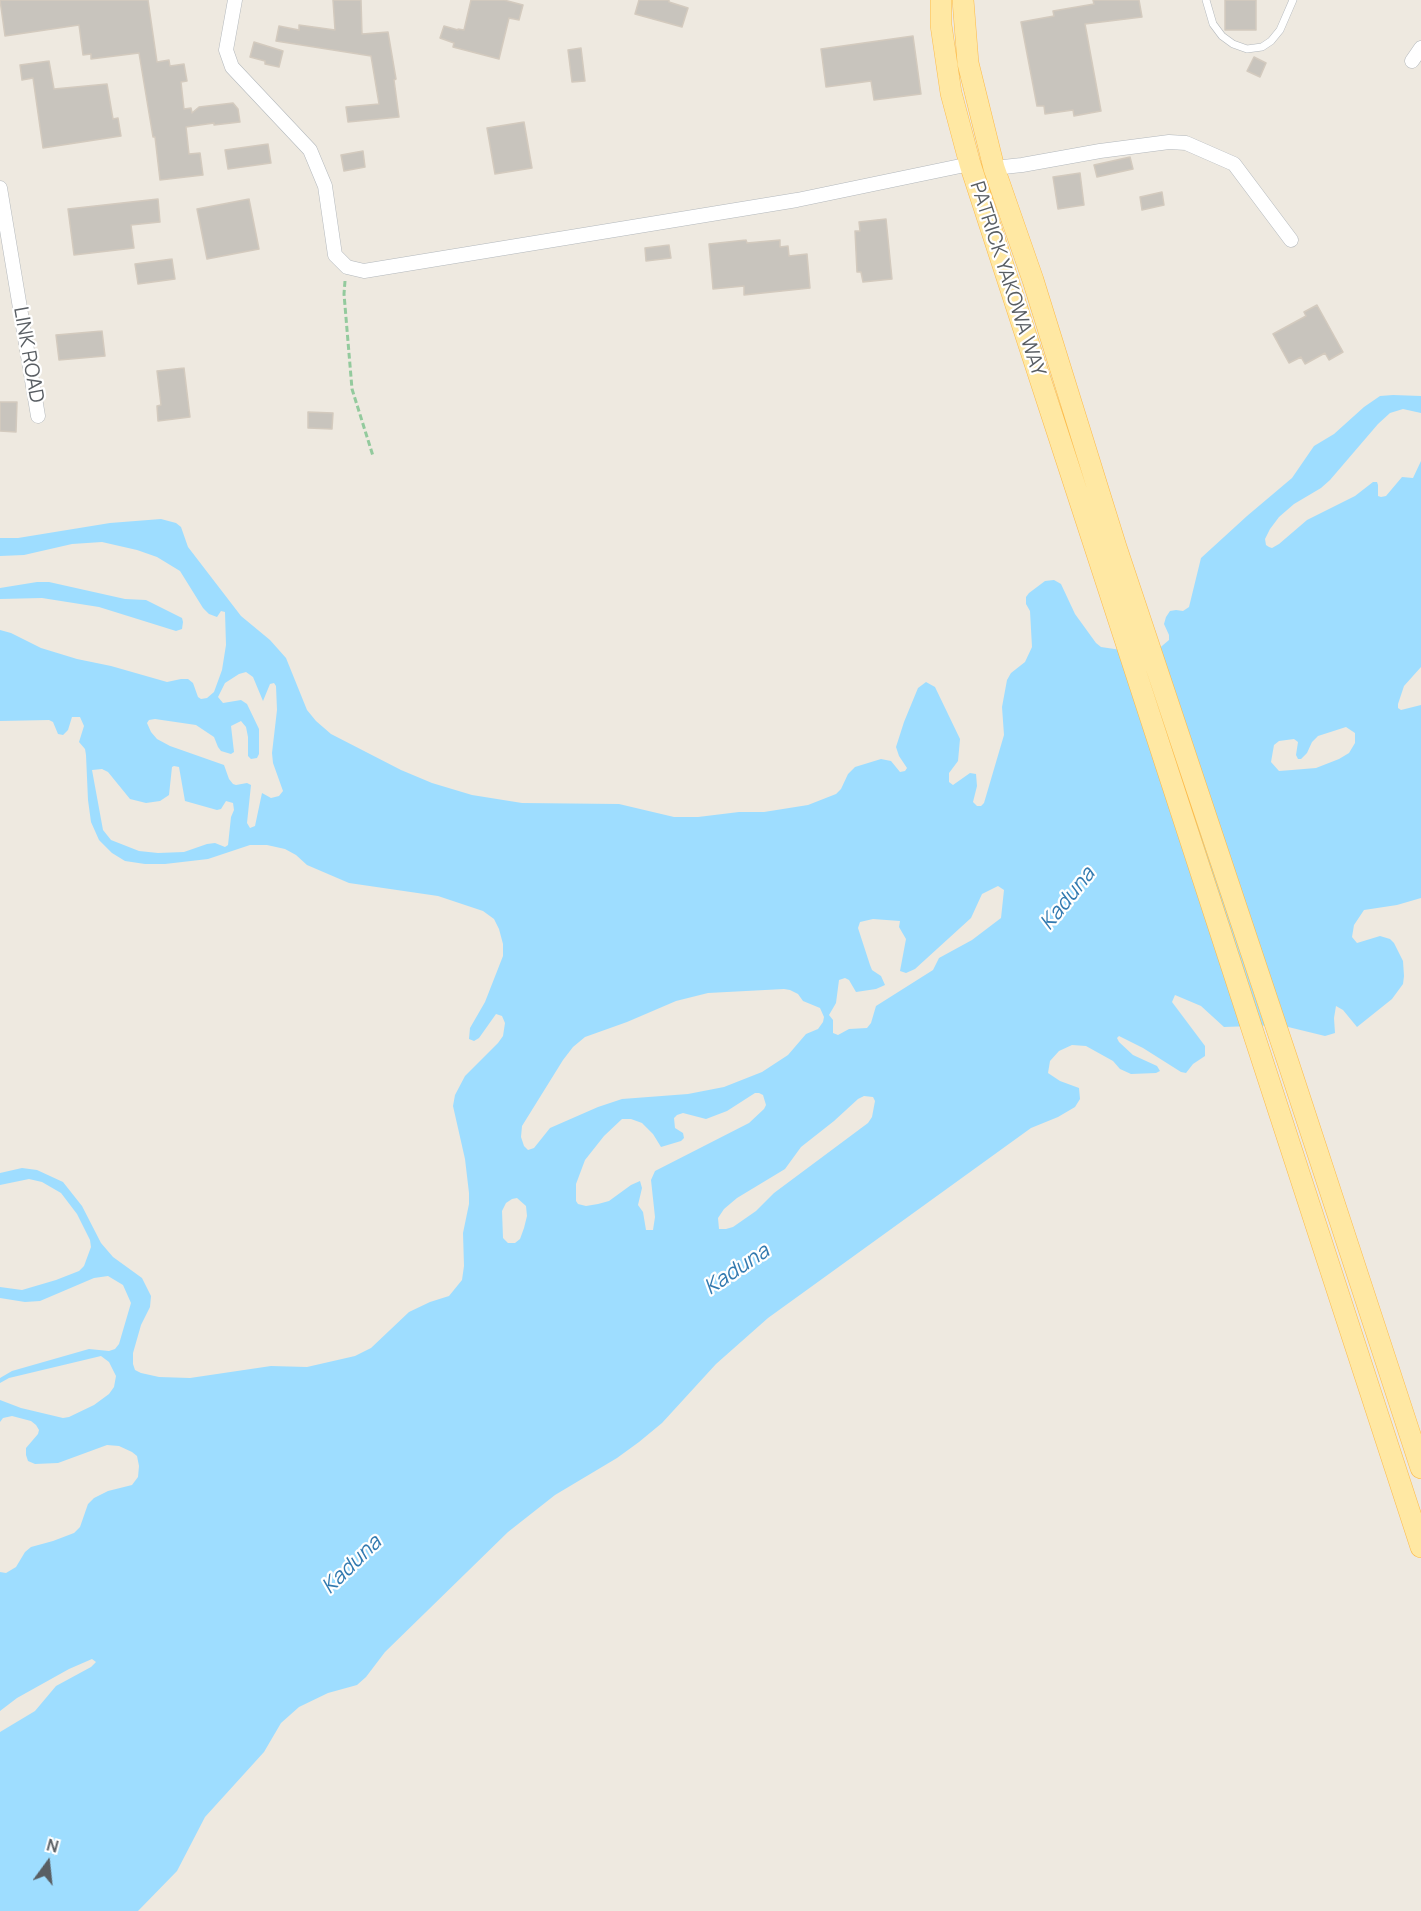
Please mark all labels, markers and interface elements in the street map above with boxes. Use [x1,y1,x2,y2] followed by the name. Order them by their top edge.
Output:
[964,179,1050,379] street label: PATRICK YAKOWA WAY
[8,305,48,405] street label: LINK ROAD
[1035,863,1101,935] water label: Kaduna
[700,1239,774,1301] water label: Kaduna
[317,1531,387,1599] water label: Kaduna
[18,1833,78,1893] north arrow
[44,1834,61,1858] text: N

